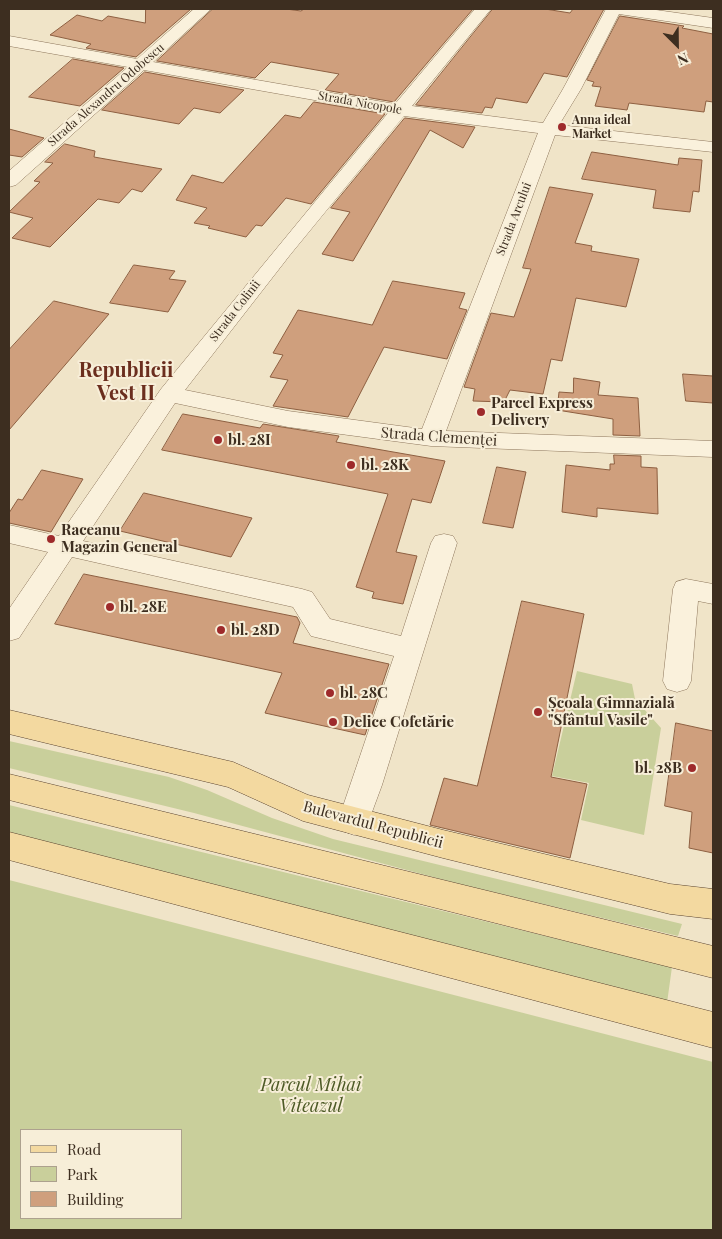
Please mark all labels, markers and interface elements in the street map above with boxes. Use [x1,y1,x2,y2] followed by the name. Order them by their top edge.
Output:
[652,20,702,70] north arrow
[45,40,167,150] street label: Strada Alexandru Odobescu
[675,49,691,70] text: N
[317,89,403,117] street label: Strada Nicopole
[572,113,631,141] place label: Anna ideal Market
[556,121,568,133] marker: Anna ideal Market
[493,180,535,258] street label: Strada Arcului
[207,277,263,345] street label: Strada Colinii
[79,359,173,406] district label: Republicii Vest II
[491,394,593,429] place label: Parcel Express Delivery
[475,406,487,418] marker: Parcel Express Delivery
[380,424,498,450] street label: Strada Clemenței
[228,431,271,449] place label: bl. 28I
[212,434,224,446] marker: bl. 28I
[361,456,409,474] place label: bl. 28K
[345,459,357,471] marker: bl. 28K
[61,521,178,556] place label: Raceanu Magazin General
[45,533,57,545] marker: Raceanu Magazin General
[120,598,167,616] place label: bl. 28E
[104,601,116,613] marker: bl. 28E
[231,621,280,639] place label: bl. 28D
[215,624,227,636] marker: bl. 28D
[340,684,388,702] place label: bl. 28C
[324,687,336,699] marker: bl. 28C
[548,694,675,729] place label: Școala Gimnazială "Sfântul Vasile"
[532,706,544,718] marker: Școala Gimnazială "Sfântul Vasile"
[343,713,454,731] place label: Delice Cofetărie
[327,716,339,728] marker: Delice Cofetărie
[635,759,682,777] place label: bl. 28B
[686,762,698,774] marker: bl. 28B
[301,798,445,852] street label: Bulevardul Republicii
[261,1074,361,1116] park label: Parcul Mihai Viteazul
[20,1129,182,1219] legend
[67,1139,101,1159] text: Road
[67,1164,98,1184] text: Park
[67,1189,123,1209] text: Building

